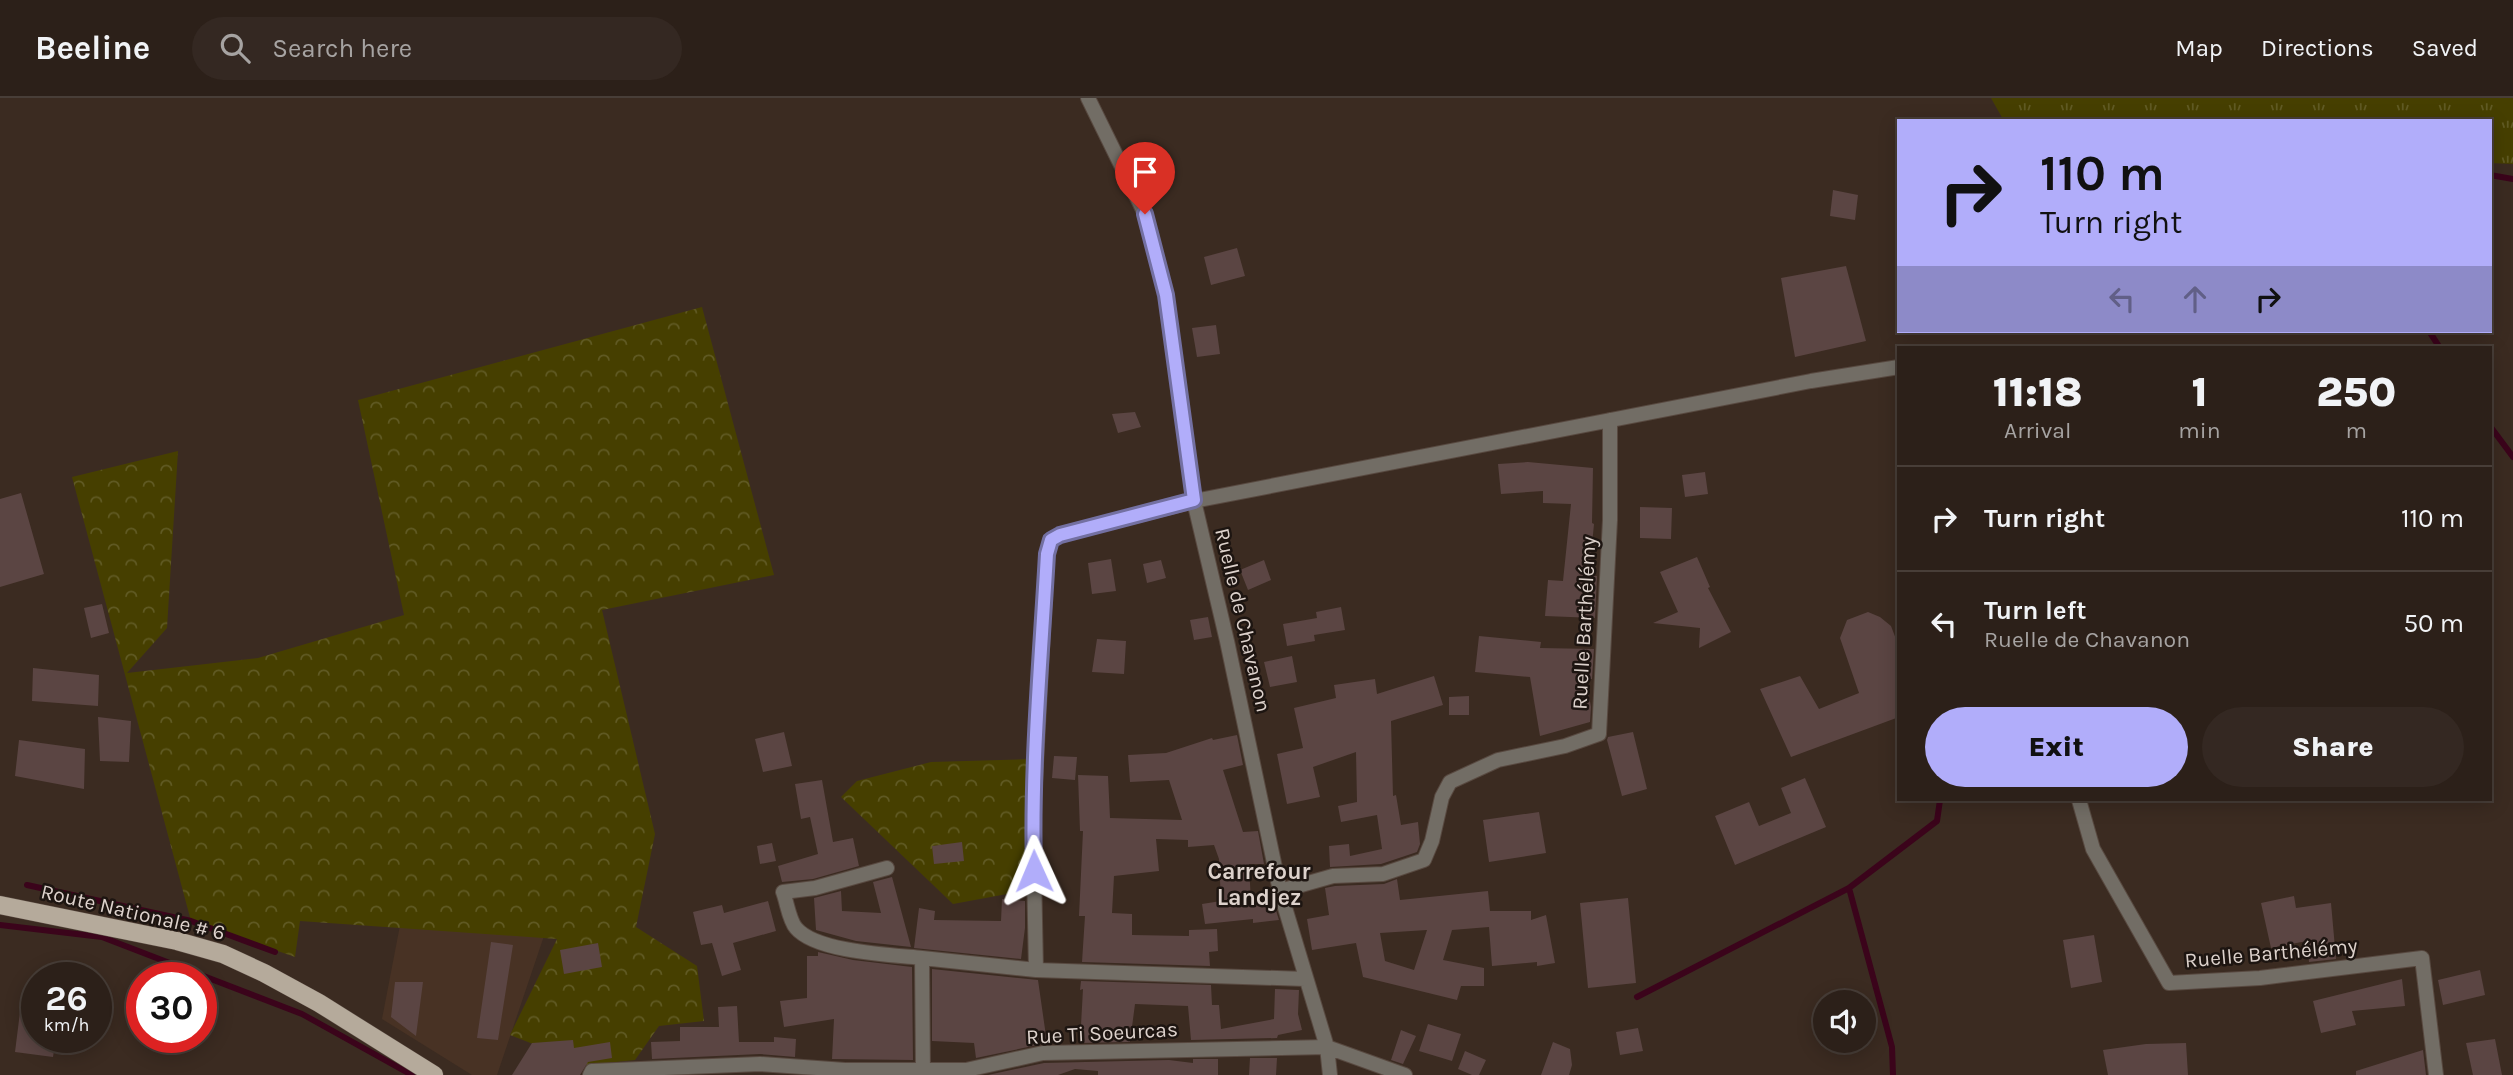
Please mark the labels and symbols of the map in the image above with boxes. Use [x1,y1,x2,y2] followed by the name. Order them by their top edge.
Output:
[1115,142,1175,214] pin
[1210,526,1276,714] street label: Ruelle de Chavanon
[1567,536,1601,710] street label: Ruelle Barthélémy
[997,834,1071,908] position arrow
[1207,858,1311,911] district label: Carrefour Landjez
[39,879,227,945] street label: Route Nationale # 6
[2184,933,2359,973] street label: Ruelle Barthélémy
[126,962,217,1053] speed limit sign: 30
[1026,1017,1178,1049] street label: Rue Ti Soeurcas

